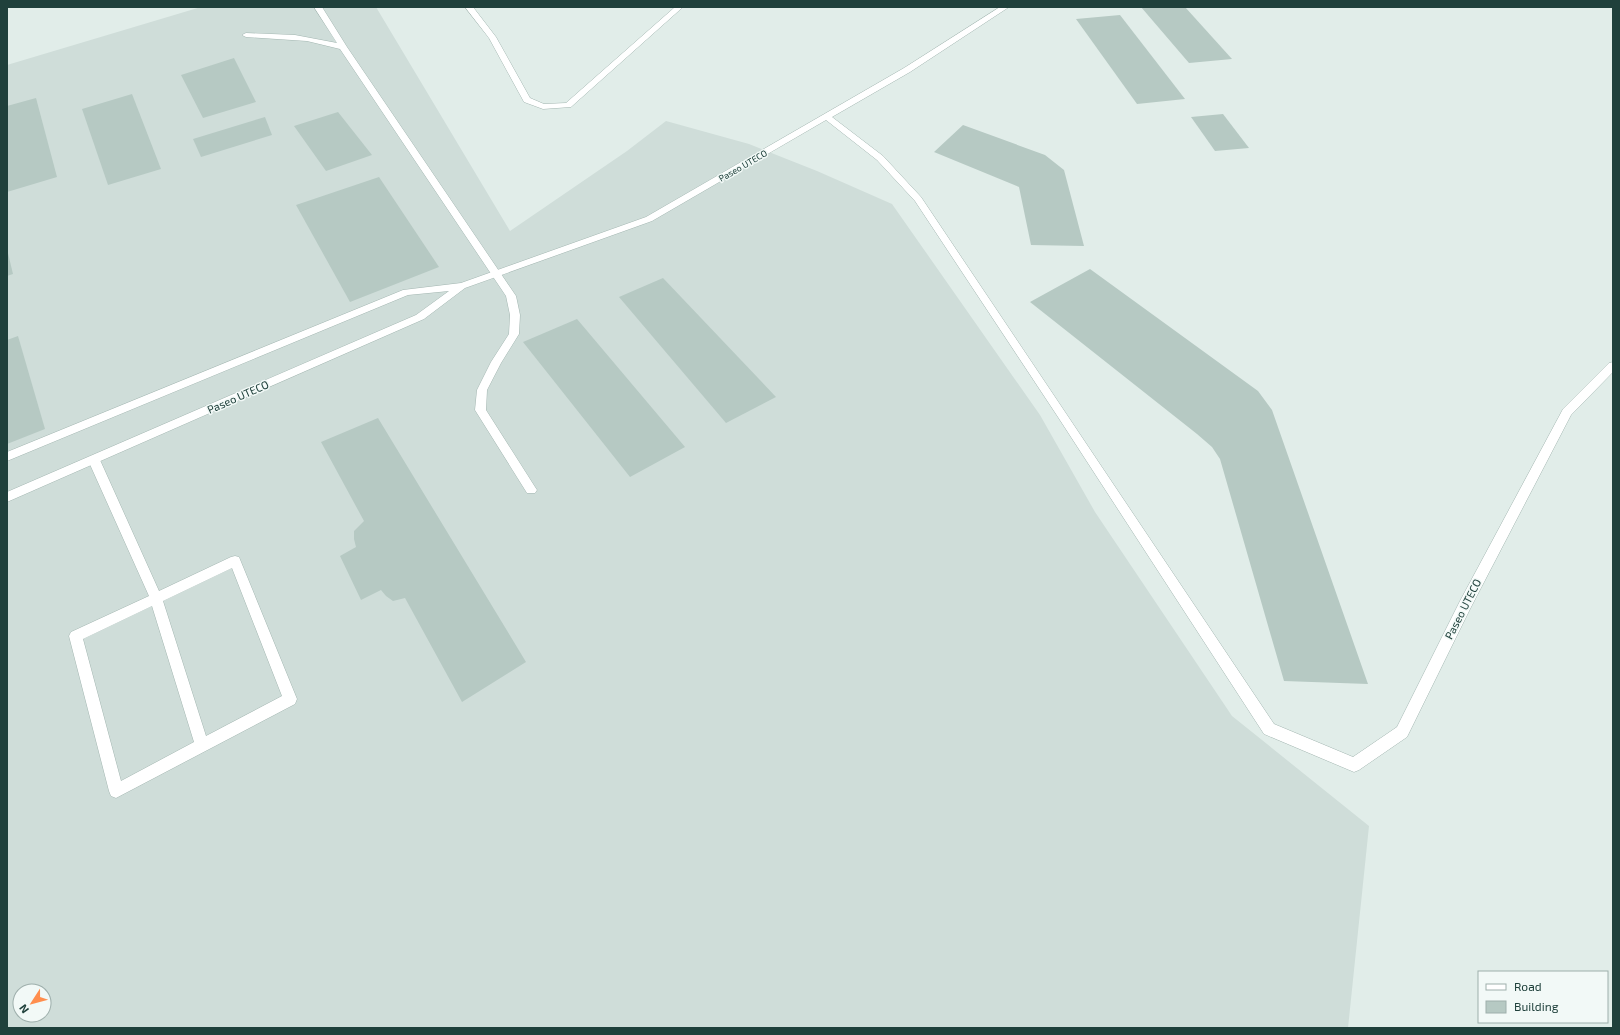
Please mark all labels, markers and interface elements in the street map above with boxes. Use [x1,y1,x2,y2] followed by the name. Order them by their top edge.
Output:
[717,147,769,184] street label: Paseo UTECO
[205,377,271,416] street label: Paseo UTECO
[1442,576,1483,641] street label: Paseo UTECO
[1478,971,1608,1023] legend
[1514,979,1542,993] text: Road
[12,983,52,1023] north arrow
[1514,999,1559,1013] text: Building
[16,1002,31,1016] text: N

